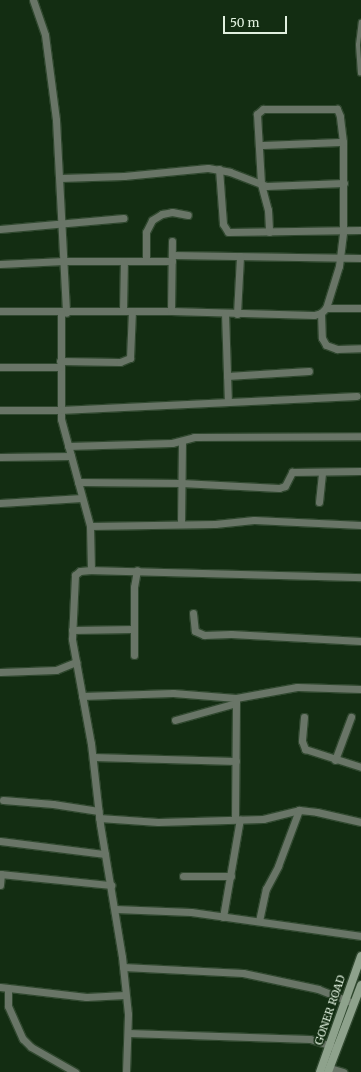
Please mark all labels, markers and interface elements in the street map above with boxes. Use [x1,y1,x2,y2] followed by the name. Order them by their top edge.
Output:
[225,8,289,34] scale bar
[230,15,259,30] text: 50 m
[312,973,348,1047] street label: GONER ROAD

